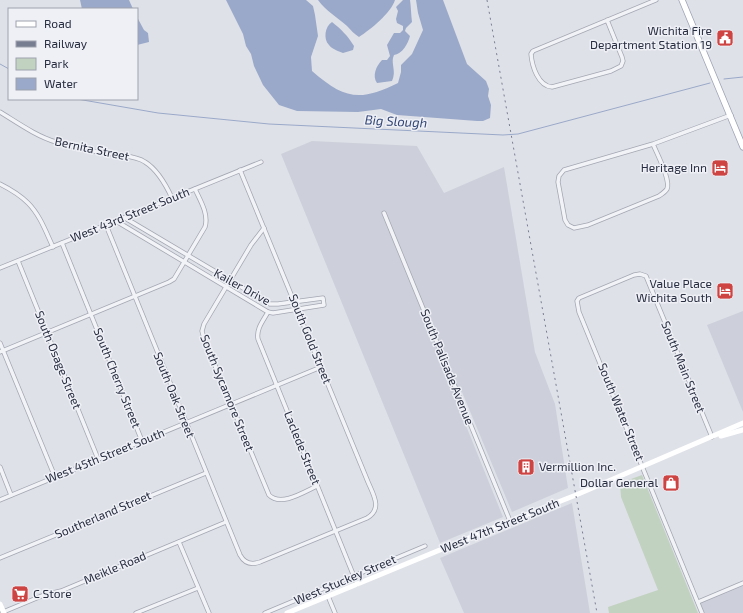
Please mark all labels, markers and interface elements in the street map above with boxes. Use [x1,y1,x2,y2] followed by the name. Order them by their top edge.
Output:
[8,8,138,100] legend
[44,16,72,30] text: Road
[590,23,712,51] place label: Wichita Fire Department Station 19
[715,28,735,48] public building icon: Wichita Fire Department Station 19
[44,36,88,50] text: Railway
[44,56,69,70] text: Park
[44,76,78,90] text: Water
[364,111,428,131] water label: Big Slough
[54,133,131,163] street label: Bernita Street
[710,158,730,178] hotel icon: Heritage Inn
[641,160,707,174] place label: Heritage Inn
[68,184,191,244] street label: West 43rd Street South
[212,265,273,307] street label: Kailer Drive
[636,276,712,304] place label: Value Place Wichita South
[715,281,735,301] hotel icon: Value Place Wichita South
[287,292,335,386] street label: South Gold Street
[418,307,478,426] street label: South Palisade Avenue
[33,309,85,411] street label: South Osage Street
[659,319,709,415] street label: South Main Street
[91,326,145,430] street label: South Cherry Street
[198,332,258,453] street label: South Sycamore Street
[151,350,199,440] street label: South Oak Street
[596,361,648,463] street label: South Water Street
[282,409,324,487] street label: Laclede Street
[43,425,166,485] street label: West 45th Street South
[516,457,536,477] building icon: Vermillion Inc.
[539,459,616,473] place label: Vermillion Inc.
[661,473,681,493] shop icon: Dollar General
[580,475,658,489] place label: Dollar General
[52,487,153,541] street label: Southerland Street
[438,495,561,555] street label: West 47th Street South
[81,548,148,586] street label: Meikle Road
[292,551,398,607] street label: West Stuckey Street
[10,584,30,604] supermarket icon: C Store
[33,586,72,600] place label: C Store

